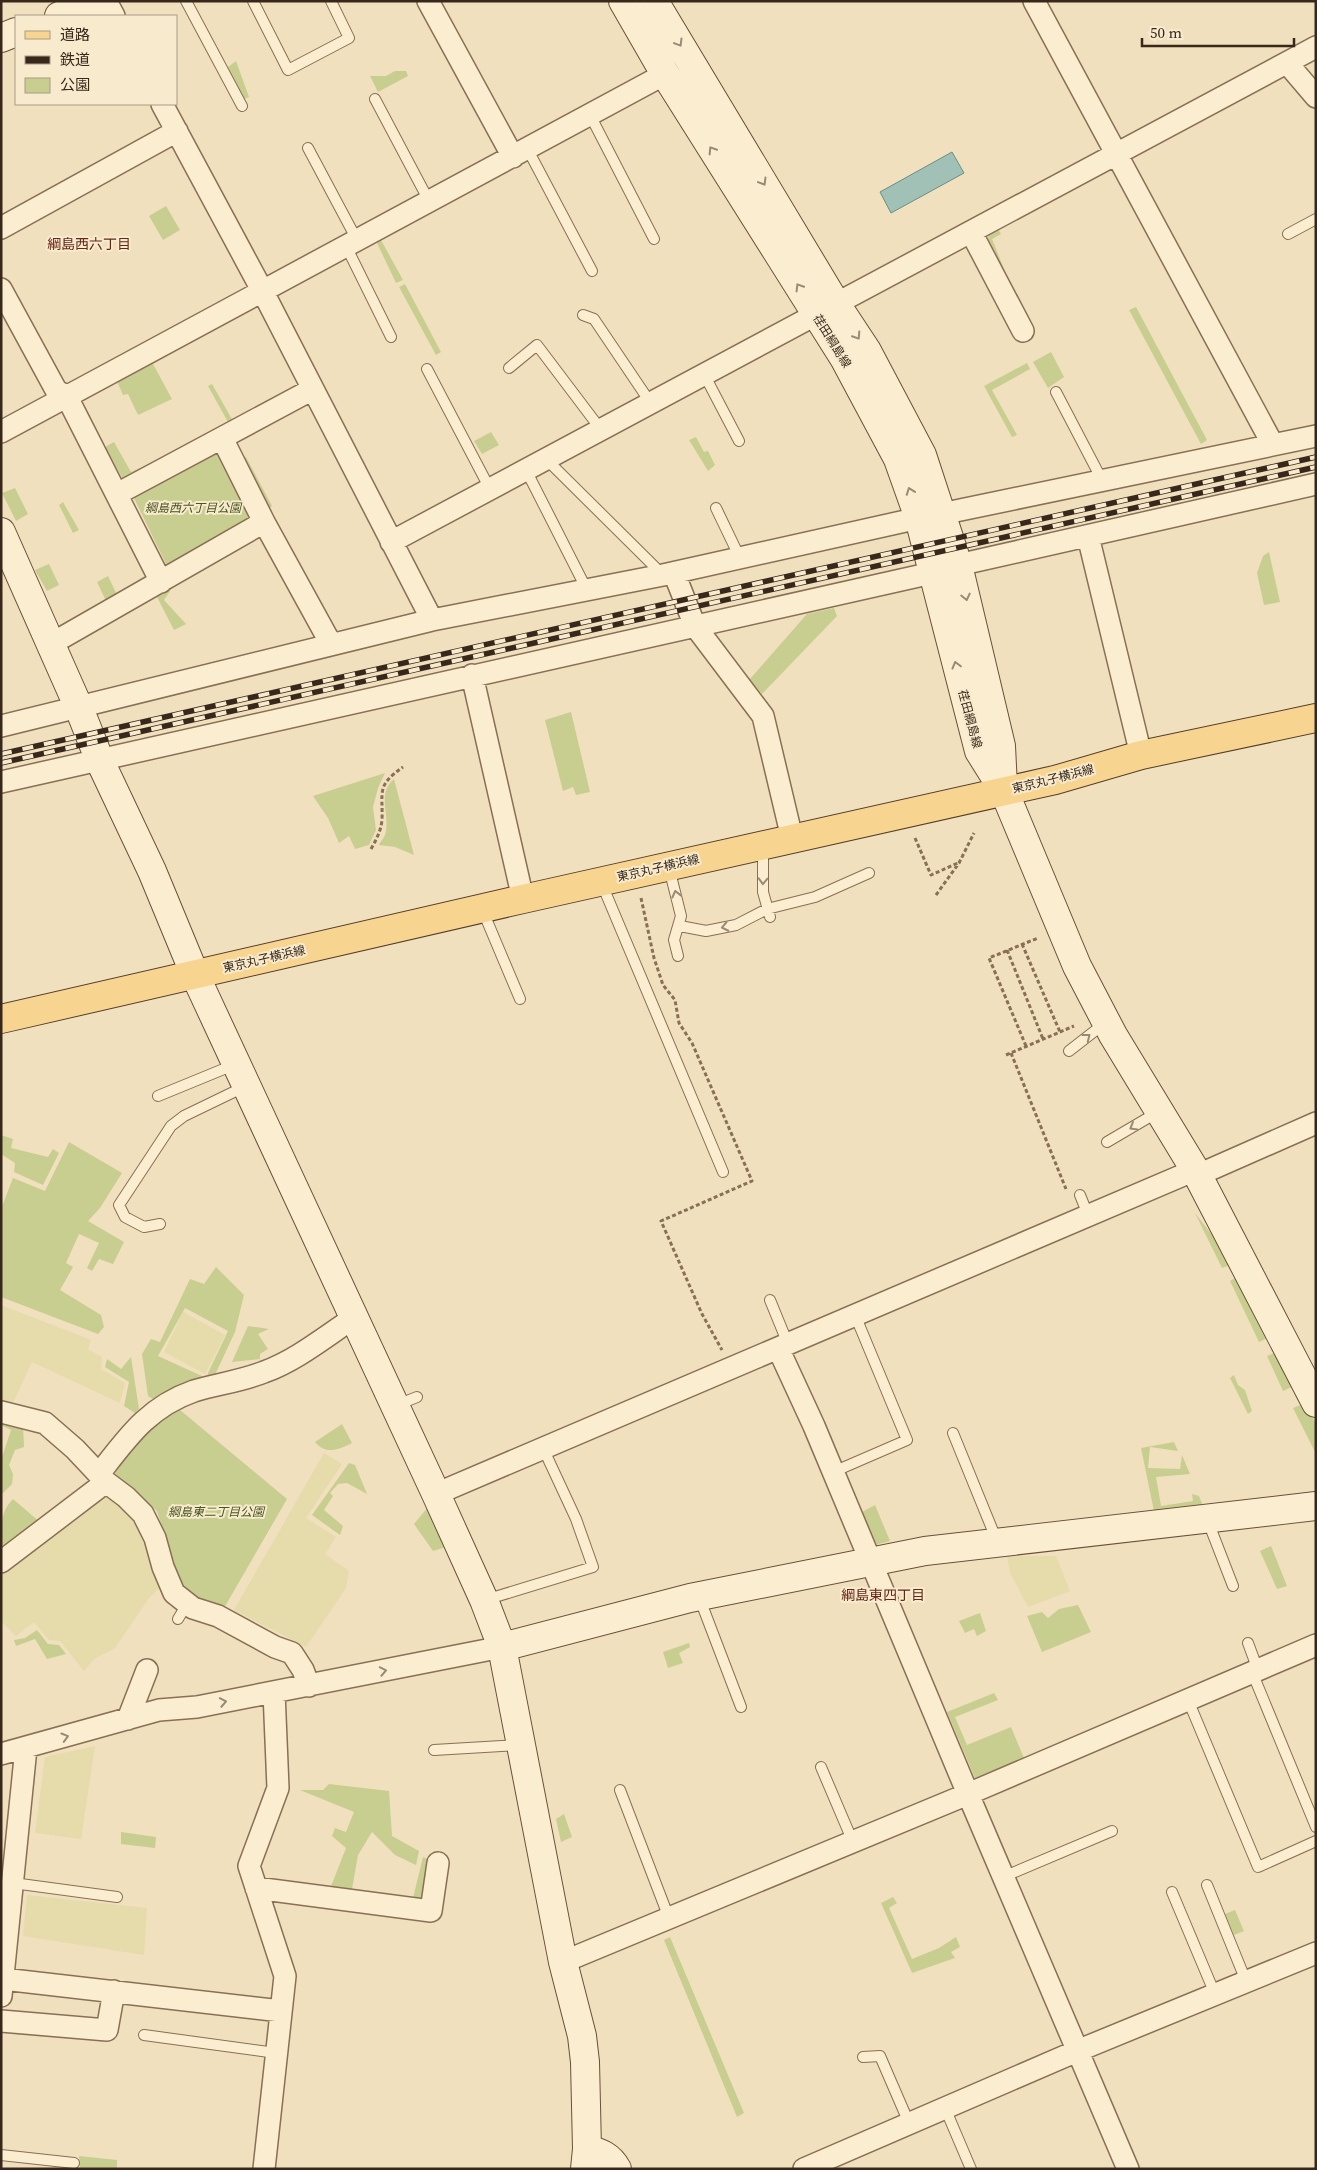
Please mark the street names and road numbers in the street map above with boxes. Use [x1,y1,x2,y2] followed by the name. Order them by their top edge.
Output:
[809,311,855,371] street label: 荏田綱島線
[955,688,985,750] street label: 荏田綱島線
[1010,761,1096,797] street label: 東京丸子横浜線
[615,851,701,885] street label: 東京丸子横浜線
[221,942,307,976] street label: 東京丸子横浜線

